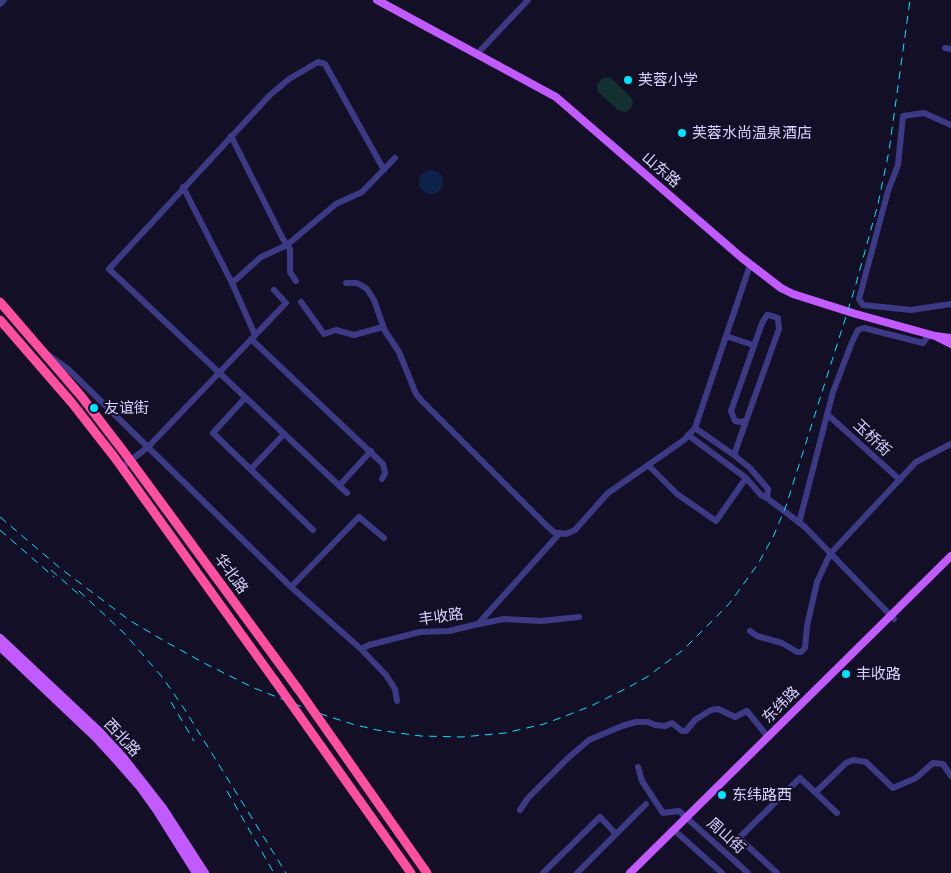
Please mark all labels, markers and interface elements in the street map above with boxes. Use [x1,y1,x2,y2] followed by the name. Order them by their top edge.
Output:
[638,71,698,89] place label: 芙蓉小学
[622,74,634,86] marker: 芙蓉小学
[692,124,812,142] place label: 芙蓉水尚温泉酒店
[676,127,688,139] marker: 芙蓉水尚温泉酒店
[638,148,684,192] street label: 山东路
[104,399,149,417] place label: 友谊街
[88,402,100,414] marker: 友谊街
[849,416,895,460] street label: 玉桥街
[210,551,252,597] street label: 华北路
[417,605,465,629] street label: 丰收路
[856,665,901,683] place label: 丰收路
[840,668,852,680] marker: 丰收路
[759,683,803,727] street label: 东纬路
[100,715,144,761] street label: 西北路
[732,786,792,804] place label: 东纬路西
[716,789,728,801] marker: 东纬路西
[703,814,749,858] street label: 周山街

